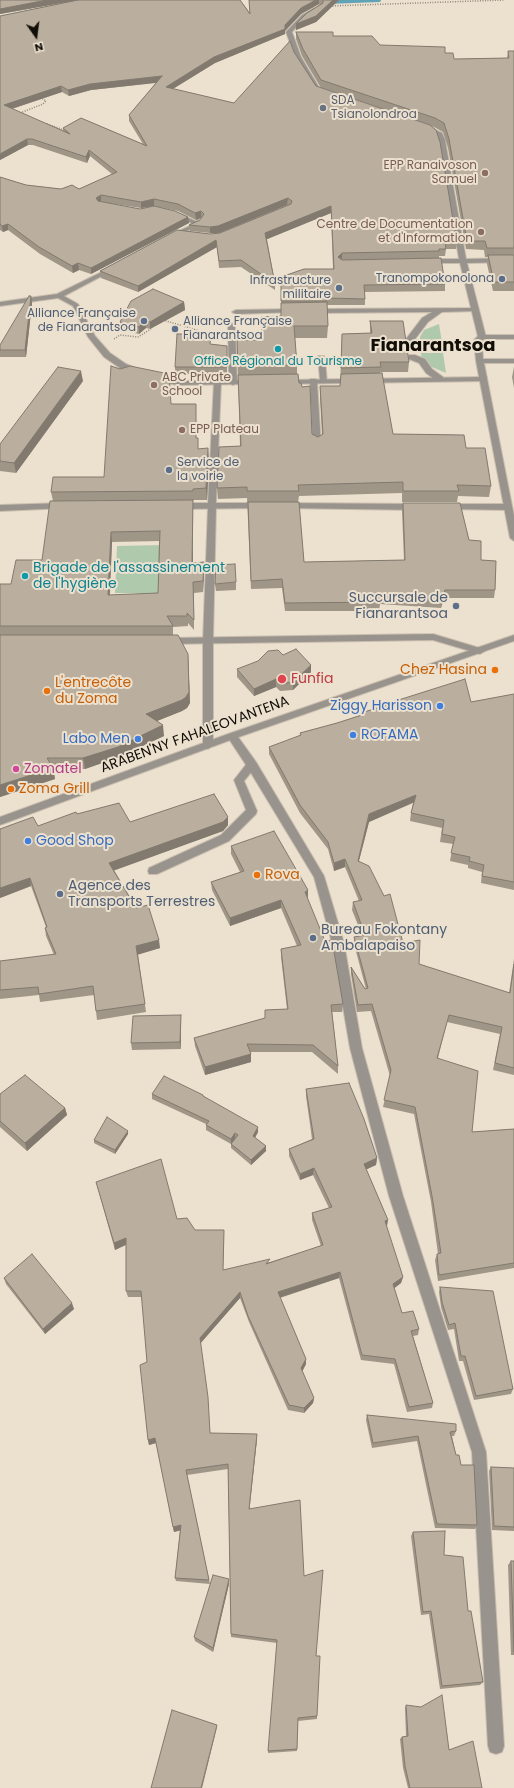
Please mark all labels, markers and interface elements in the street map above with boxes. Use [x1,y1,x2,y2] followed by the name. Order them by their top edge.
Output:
[16,16,56,56] north arrow
[33,39,45,56] text: N
[331,94,417,122] place label: SDA Tsianolondroa
[318,103,328,113] marker: SDA Tsianolondroa
[384,159,477,187] place label: EPP Ranaivoson Samuel
[480,168,490,178] marker: EPP Ranaivoson Samuel
[317,218,473,246] place label: Centre de Documentation et d'Information
[476,227,486,237] marker: Centre de Documentation et d'Information
[376,272,494,286] place label: Tranompokonolona
[250,274,331,302] place label: Infrastructure militaire
[497,274,507,284] marker: Tranompokonolona
[334,283,344,293] marker: Infrastructure militaire
[27,307,136,335] place label: Alliance Française de Fianarantsoa
[183,315,292,343] place label: Alliance Française Fianarantsoa
[139,316,149,326] marker: Alliance Française de Fianarantsoa
[170,324,180,334] marker: Alliance Française Fianarantsoa
[371,335,495,357] district label: Fianarantsoa
[273,344,283,354] marker: Office Régional du Tourisme
[194,355,362,369] place label: Office Régional du Tourisme
[162,371,231,399] place label: ABC Private School
[149,380,159,390] marker: ABC Private School
[190,423,259,437] place label: EPP Plateau
[177,425,187,435] marker: EPP Plateau
[177,456,239,484] place label: Service de la voirie
[164,465,174,475] marker: Service de la voirie
[33,560,225,592] place label: Brigade de l'assassinement de l'hygiène
[20,571,30,581] marker: Brigade de l'assassinement de l'hygiène
[349,590,448,622] place label: Succursale de Fianarantsoa
[451,601,461,611] marker: Succursale de Fianarantsoa
[400,662,487,678] place label: Chez Hasina
[490,665,500,675] marker: Chez Hasina
[291,671,333,687] place label: Funfia
[276,673,288,685] marker: Funfia
[55,675,131,708] place label: L'entrecôte du Zoma
[42,686,52,696] marker: L'entrecôte du Zoma
[98,693,292,777] street label: ARABEN'NY FAHALEOVANTENA
[330,698,432,714] place label: Ziggy Harisson
[435,701,445,711] marker: Ziggy Harisson
[361,727,418,743] place label: ROFAMA
[348,730,358,740] marker: ROFAMA
[63,731,130,747] place label: Labo Men
[133,734,143,744] marker: Labo Men
[24,761,82,777] place label: Zomatel
[11,764,21,774] marker: Zomatel
[19,781,90,797] place label: Zoma Grill
[6,784,16,794] marker: Zoma Grill
[36,833,114,849] place label: Good Shop
[23,836,33,846] marker: Good Shop
[265,867,300,883] place label: Rova
[252,870,262,880] marker: Rova
[68,878,215,910] place label: Agence des Transports Terrestres
[55,889,65,899] marker: Agence des Transports Terrestres
[321,922,447,954] place label: Bureau Fokontany Ambalapaiso
[308,933,318,943] marker: Bureau Fokontany Ambalapaiso

